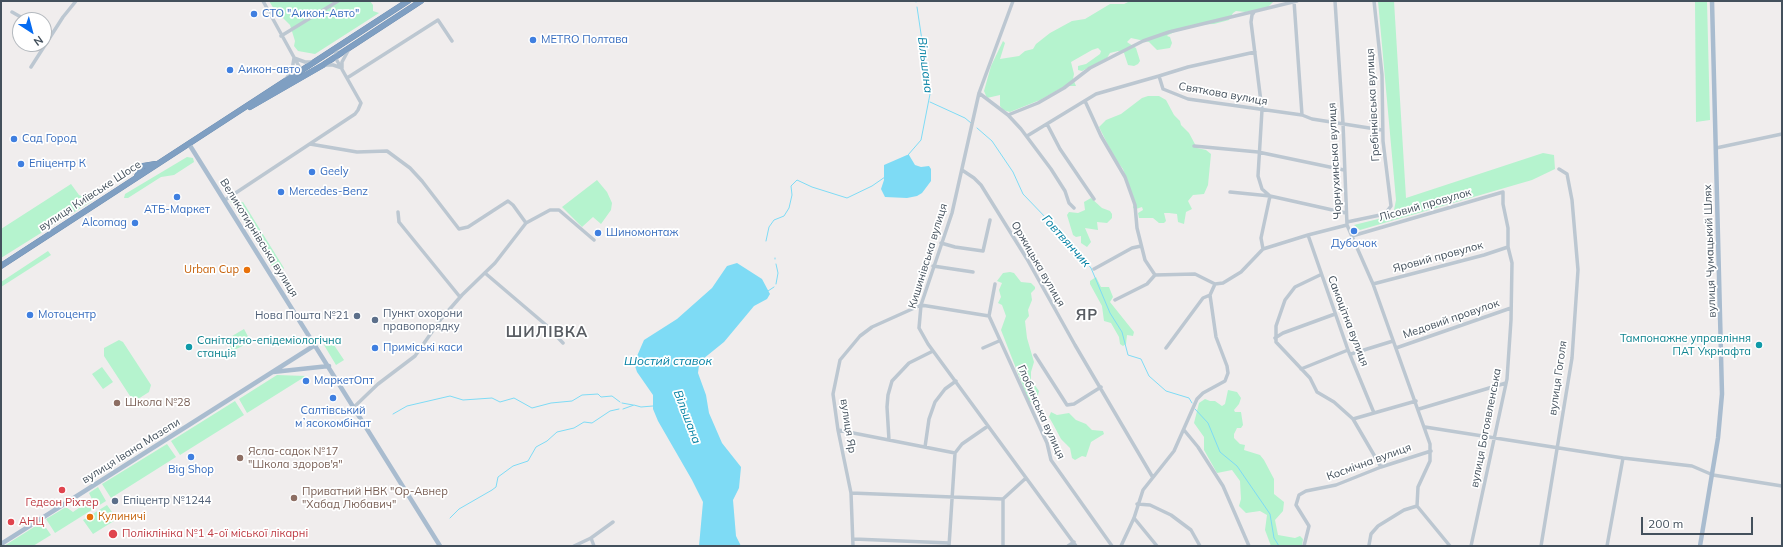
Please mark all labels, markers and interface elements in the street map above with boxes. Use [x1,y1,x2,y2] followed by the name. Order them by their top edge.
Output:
[262,7,359,21] place label: СТО "Аикон-Авто"
[249,9,259,19] marker: СТО "Аикон-Авто"
[12,12,52,52] north arrow
[31,33,46,49] text: N
[541,33,628,47] place label: METRO Полтава
[528,35,538,45] marker: METRO Полтава
[914,36,936,94] water label: Вільшана
[1363,48,1383,162] street label: Гребінківська вулиця
[238,63,301,77] place label: Аикон-авто
[225,65,235,75] marker: Аикон-авто
[1177,80,1269,108] street label: Святкова вулиця
[1325,102,1345,220] street label: Чорнухинська вулиця
[22,132,77,146] place label: Сад Город
[9,134,19,144] marker: Сад Город
[29,157,86,171] place label: Епіцентр К
[36,158,144,234] street label: вулиця Київське Шосе
[16,159,26,169] marker: Епіцентр К
[320,165,348,179] place label: Geely
[307,167,317,177] marker: Geely
[217,176,301,300] street label: Великотирнівська вулиця
[1701,184,1719,318] street label: вулиця Чумацький Шлях
[289,185,368,199] place label: Mercedes-Benz
[1377,186,1473,224] street label: Лісовий провулок
[276,187,286,197] marker: Mercedes-Benz
[172,192,182,202] marker: АТБ-Маркет
[906,202,950,310] street label: Кишинівська вулиця
[144,203,210,217] place label: АТБ-Маркет
[1039,212,1093,270] water label: Говтвянчик
[82,216,127,230] place label: Alcomag
[130,218,140,228] marker: Alcomag
[1008,219,1068,309] street label: Оржицька вулиця
[606,226,678,240] place label: Шиномонтаж
[1349,226,1359,236] marker: Дубочок
[593,228,603,238] marker: Шиномонтаж
[1331,237,1377,251] place label: Дубочок
[1391,239,1485,275] street label: Яровий провулок
[184,263,239,277] place label: Urban Cup
[242,265,252,275] marker: Urban Cup
[1325,274,1371,368] street label: Самоцітна вулиця
[1401,296,1501,342] street label: Медовий провулок
[1076,306,1098,324] district label: ЯР
[383,307,463,333] place label: Пункт охорони правопорядку
[38,308,96,322] place label: Мотоцентр
[255,309,349,323] place label: Нова Пошта №21
[25,310,35,320] marker: Мотоцентр
[352,311,362,321] marker: Нова Пошта №21
[370,315,380,325] marker: Пункт охорони правопорядку
[506,323,588,341] district label: ШИЛІВКА
[1620,332,1751,358] place label: Тампонажне управління ПАТ Укрнафта
[197,334,341,360] place label: Санітарно-епідеміологічна станція
[1546,340,1570,416] street label: вулиця Гоголя
[1754,340,1764,350] marker: Тампонажне управління ПАТ Укрнафта
[383,341,463,355] place label: Приміські каси
[184,342,194,352] marker: Санітарно-епідеміологічна станція
[370,343,380,353] marker: Приміські каси
[624,354,712,368] water label: Шостий ставок
[1014,363,1068,461] street label: Глобинська вулиця
[1468,367,1504,489] street label: вулиця Богоявленська
[314,374,374,388] place label: МаркетОпт
[301,376,311,386] marker: МаркетОпт
[670,388,704,446] water label: Вільшана
[328,393,338,403] marker: Салтівський мʼясокомбінат
[125,396,190,410] place label: Школа №28
[112,398,122,408] marker: Школа №28
[837,398,859,454] street label: вулиця Яр
[295,404,371,430] place label: Салтівський мʼясокомбінат
[80,415,182,487] street label: вулиця Івана Мазепи
[1325,441,1413,483] street label: Космічна вулиця
[248,445,343,471] place label: Ясла-садок №17 "Школа здоров'я"
[186,452,196,462] marker: Big Shop
[235,453,245,463] marker: Ясла-садок №17 "Школа здоров'я"
[168,463,214,477] place label: Big Shop
[57,485,67,495] marker: Гедеон Ріхтер
[302,485,448,511] place label: Приватний НВК "Ор-Авнер "Хабад Любавич"
[289,493,299,503] marker: Приватний НВК "Ор-Авнер "Хабад Любавич"
[123,494,211,508] place label: Епіцентр №1244
[25,496,99,510] place label: Гедеон Ріхтер
[110,496,120,506] marker: Епіцентр №1244
[1643,509,1755,535] scale bar
[98,510,146,524] place label: Кулиничі
[85,512,95,522] marker: Кулиничі
[19,515,44,529] place label: АНЦ
[1648,516,1683,531] text: 200 m
[6,517,16,527] marker: АНЦ
[122,527,308,541] place label: Поліклініка №1 4-ої міської лікарні
[107,528,119,540] marker: Поліклініка №1 4-ої міської лікарні

